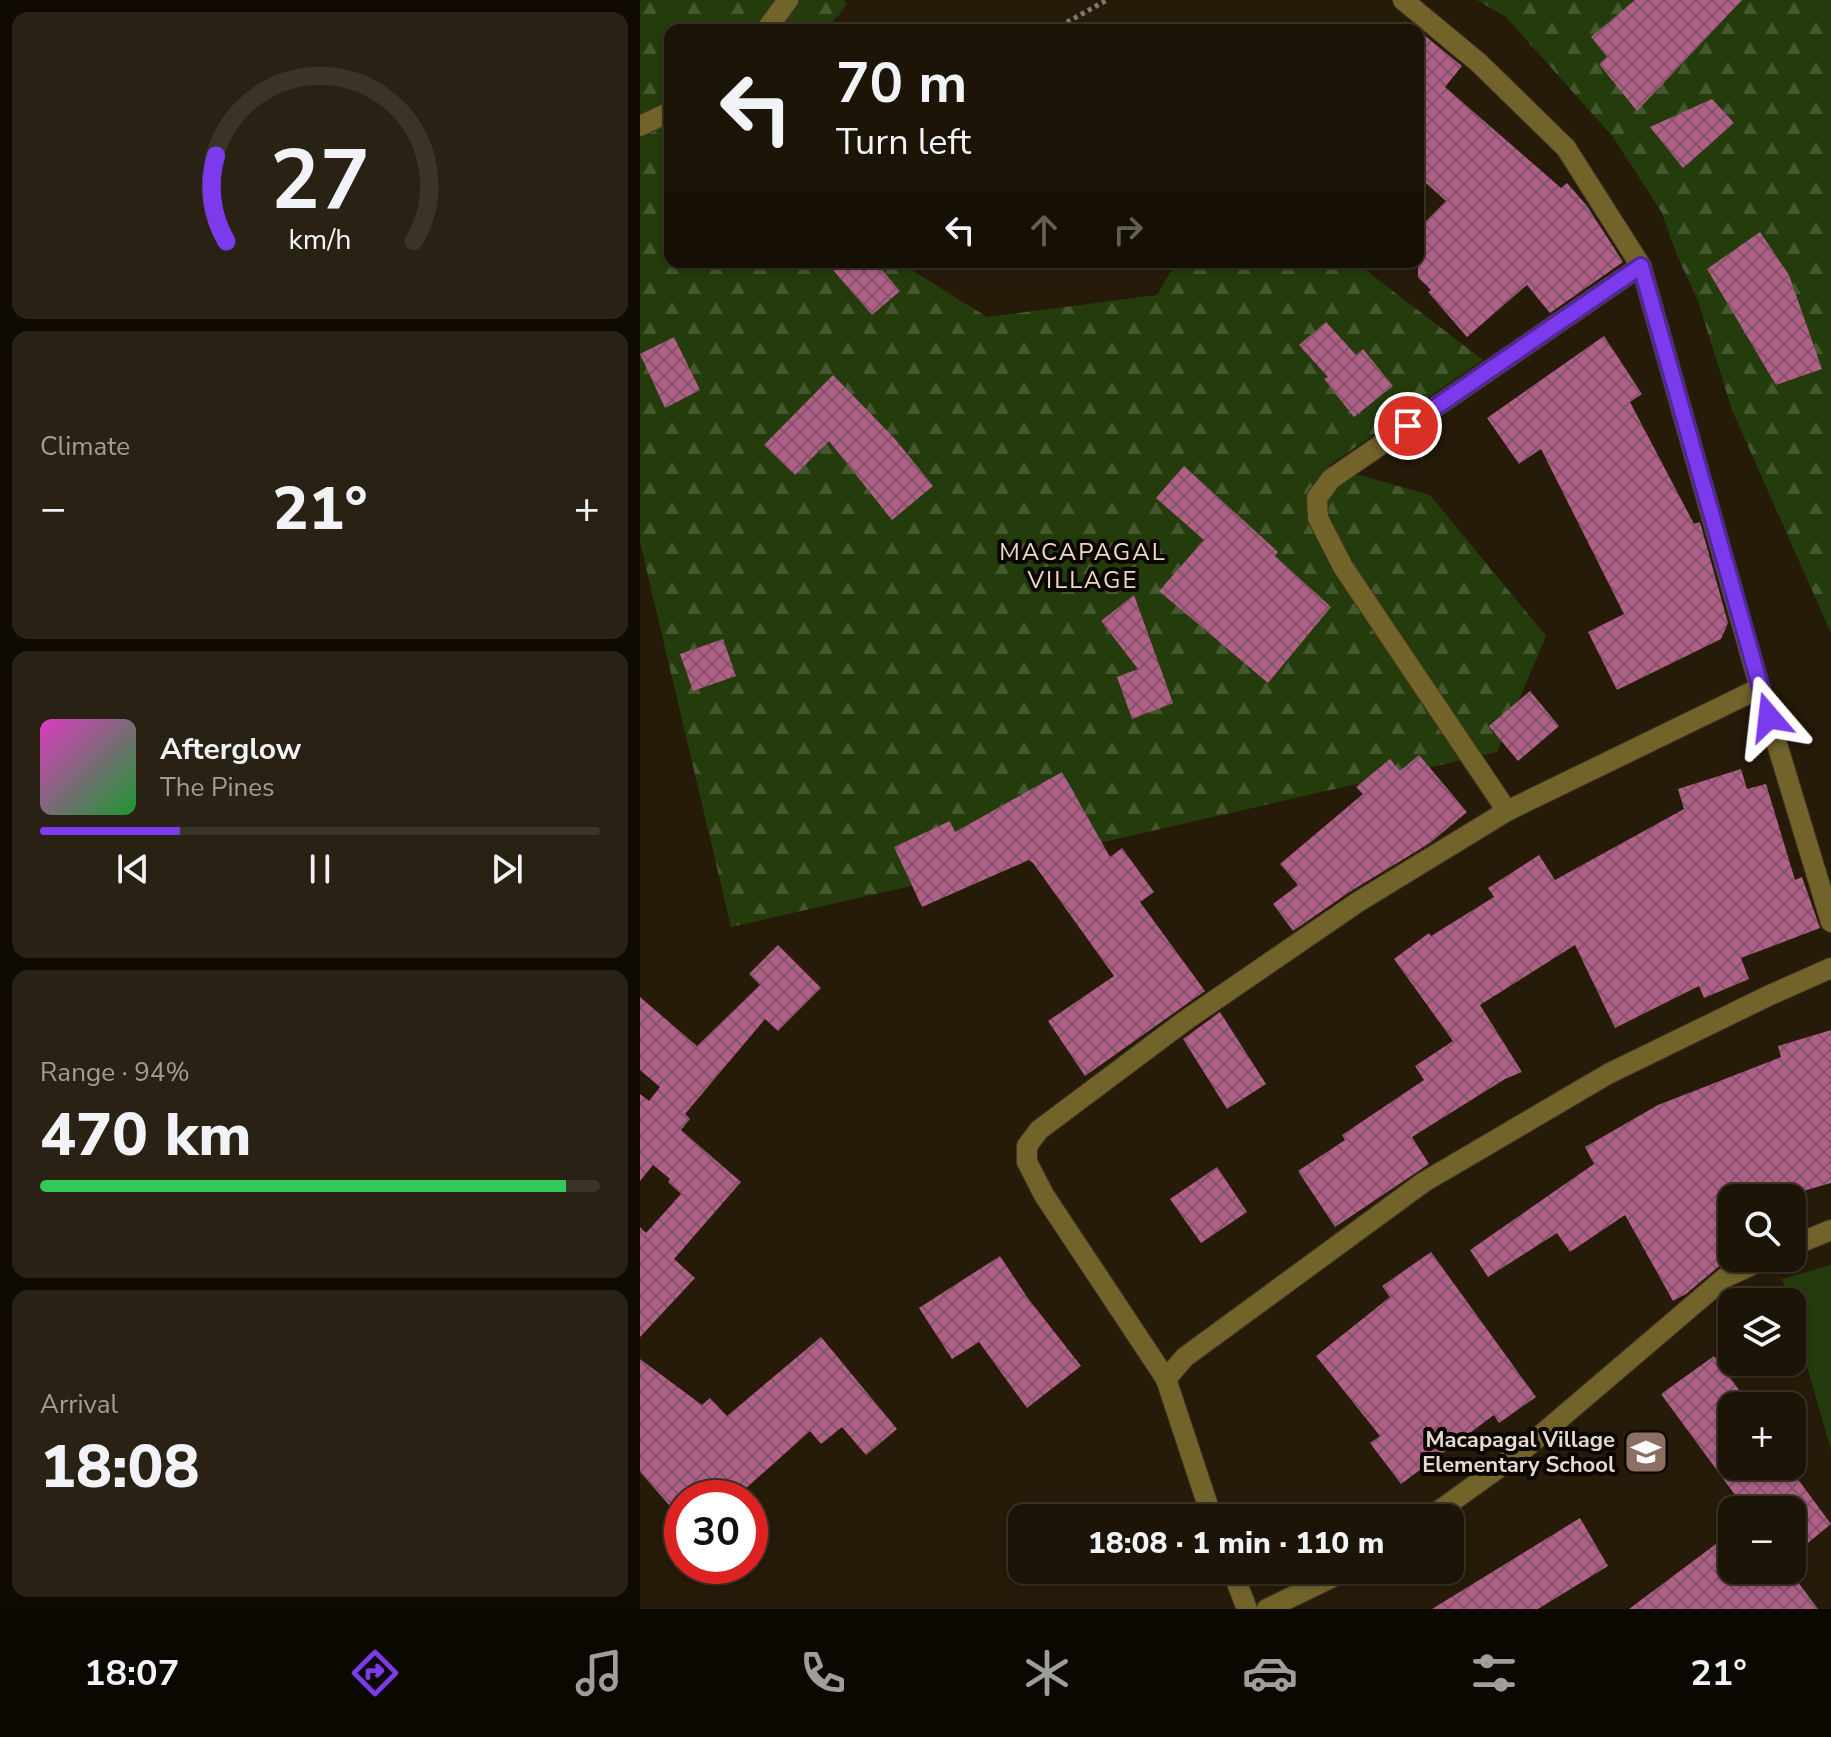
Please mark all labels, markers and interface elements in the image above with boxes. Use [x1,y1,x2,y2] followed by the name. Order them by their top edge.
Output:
[836,45,967,122] text: 70 m
[704,56,808,160] icon: left
[836,118,971,167] text: Turn left
[270,123,370,236] text: 27
[938,208,982,252] icon: left
[1022,208,1066,252] icon: ahead
[1106,208,1150,252] icon: right
[289,220,351,259] text: km/h
[1374,392,1442,460] pin
[1386,404,1430,448] icon: arrive
[40,429,130,464] text: Climate
[272,468,368,550] text: 21°
[40,479,66,539] text: −
[574,479,600,539] text: +
[999,536,1167,596] district label: MACAPAGAL VILLAGE
[1727,675,1811,759] position arrow
[160,729,301,770] text: Afterglow
[160,770,275,805] text: The Pines
[111,847,155,891] icon: previous
[298,847,342,891] icon: pause
[485,847,529,891] icon: next
[40,1055,190,1090] text: Range · 94%
[40,1094,252,1176] text: 470 km
[1718,1184,1806,1584] map controls
[1718,1184,1806,1272] button: search
[1718,1288,1806,1376] button: layers
[40,1387,118,1422] text: Arrival
[1718,1392,1806,1480] button: +
[1422,1425,1615,1480] place label: Macapagal Village Elementary School
[40,1426,200,1508] text: 18:08
[1622,1428,1670,1476] school or university icon: Macapagal Village Elementary School
[664,1480,768,1584] speed limit sign: 30
[1718,1496,1806,1584] button: −
[1088,1523,1384,1564] text: 18:08 · 1 min · 110 m
[347,1645,403,1701] icon: directions
[571,1645,627,1701] icon: music
[795,1645,851,1701] icon: phone
[1019,1645,1075,1701] icon: climate
[1242,1645,1298,1701] icon: car
[1466,1645,1522,1701] icon: filters
[84,1649,179,1698] text: 18:07
[1690,1649,1747,1698] text: 21°

